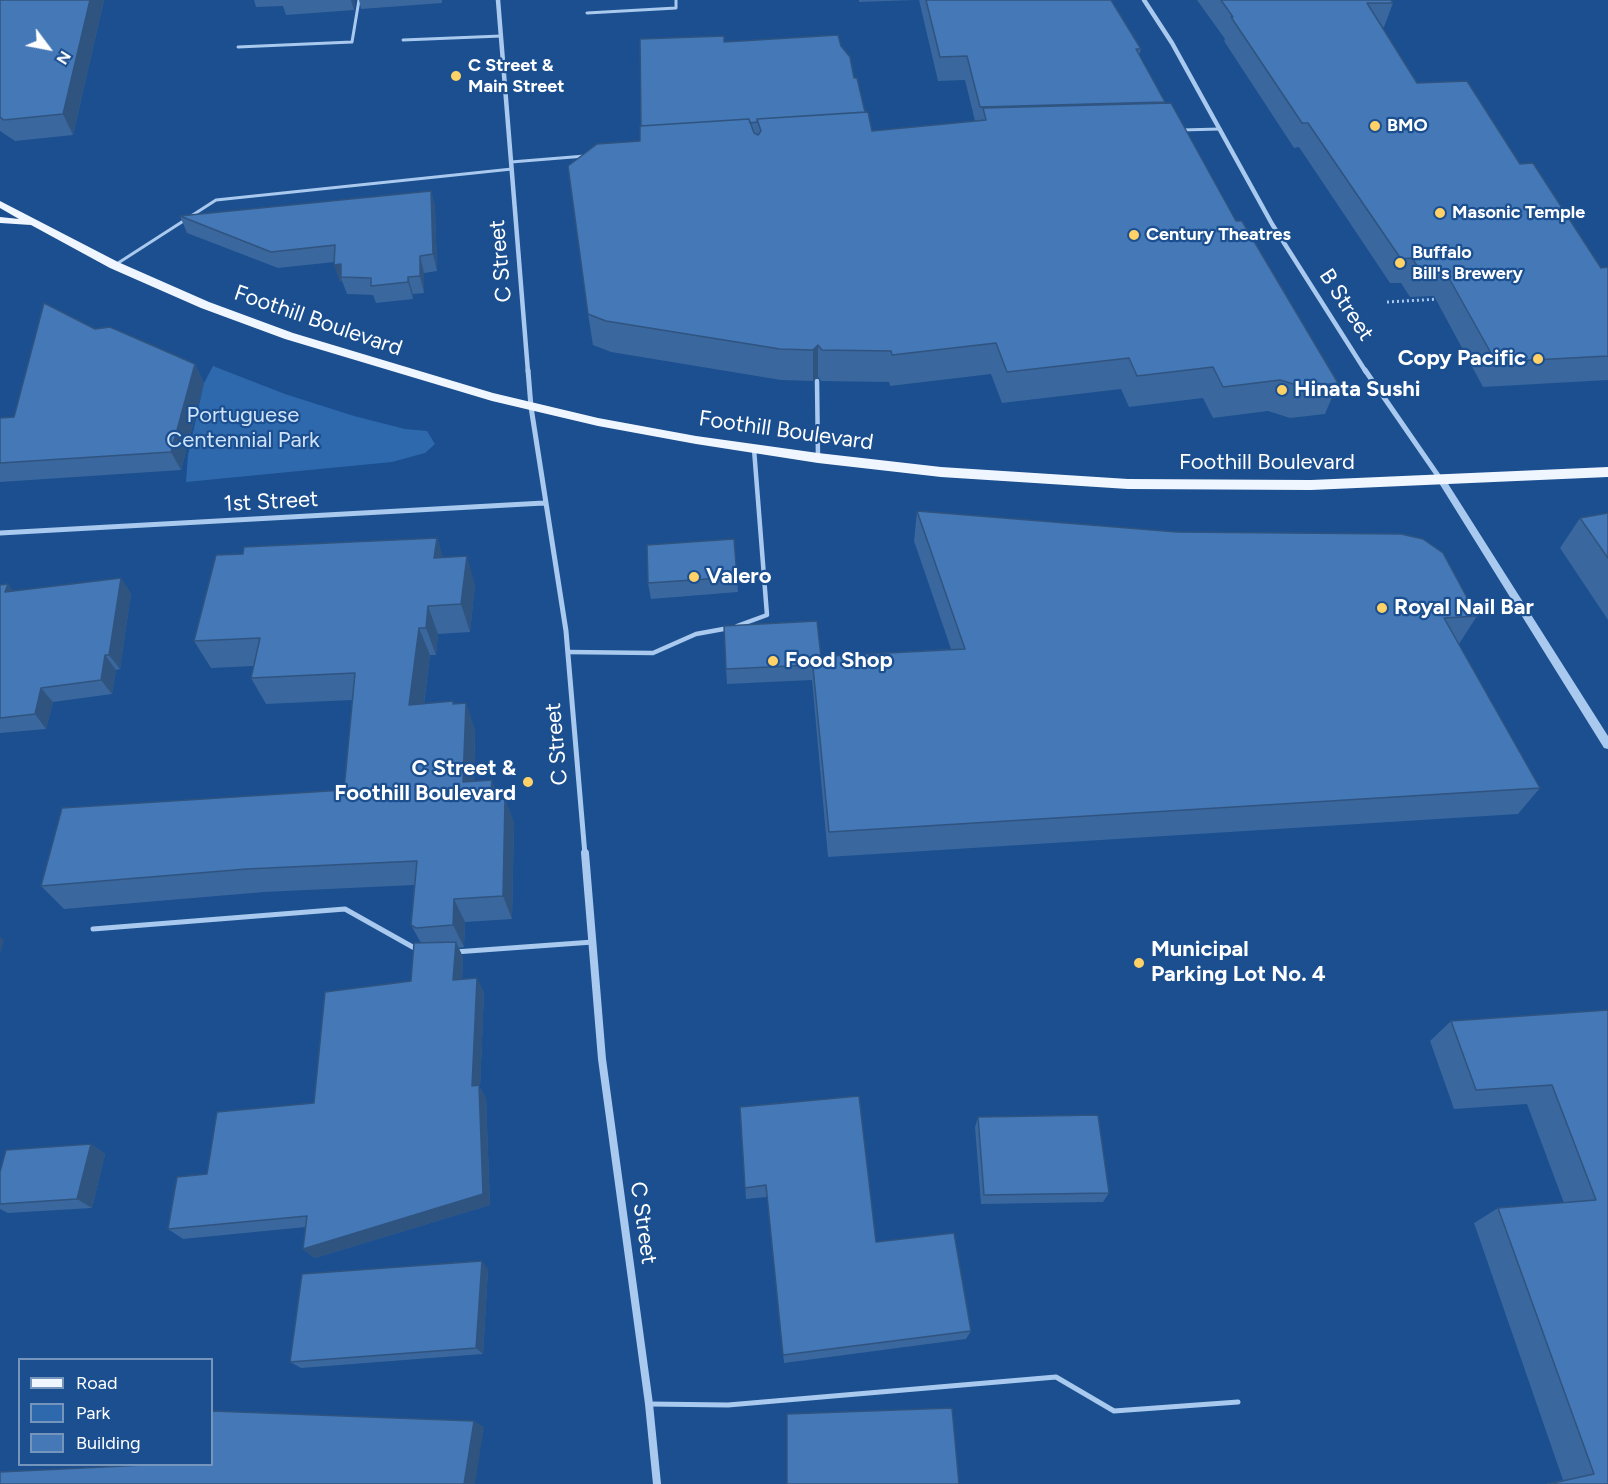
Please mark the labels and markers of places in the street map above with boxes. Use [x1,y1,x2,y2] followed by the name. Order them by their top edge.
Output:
[468,55,564,98] place label: C Street & Main Street
[449,69,463,83] marker: C Street & Main Street
[1387,115,1428,137] place label: BMO
[1368,119,1382,133] marker: BMO
[1452,202,1585,224] place label: Masonic Temple
[1433,206,1447,220] marker: Masonic Temple
[1146,224,1291,246] place label: Century Theatres
[1127,228,1141,242] marker: Century Theatres
[1412,242,1523,284] place label: Buffalo Bill's Brewery
[1393,256,1407,270] marker: Buffalo Bill's Brewery
[1398,346,1526,372] place label: Copy Pacific
[1531,352,1545,366] marker: Copy Pacific
[1294,377,1420,403] place label: Hinata Sushi
[1275,383,1289,397] marker: Hinata Sushi
[706,564,771,590] place label: Valero
[687,570,701,584] marker: Valero
[1394,595,1534,621] place label: Royal Nail Bar
[1375,601,1389,615] marker: Royal Nail Bar
[785,648,893,674] place label: Food Shop
[766,654,780,668] marker: Food Shop
[334,756,516,807] place label: C Street & Foothill Boulevard
[521,775,535,789] marker: C Street & Foothill Boulevard
[1151,937,1326,988] place label: Municipal Parking Lot No. 4
[1132,956,1146,970] marker: Municipal Parking Lot No. 4

